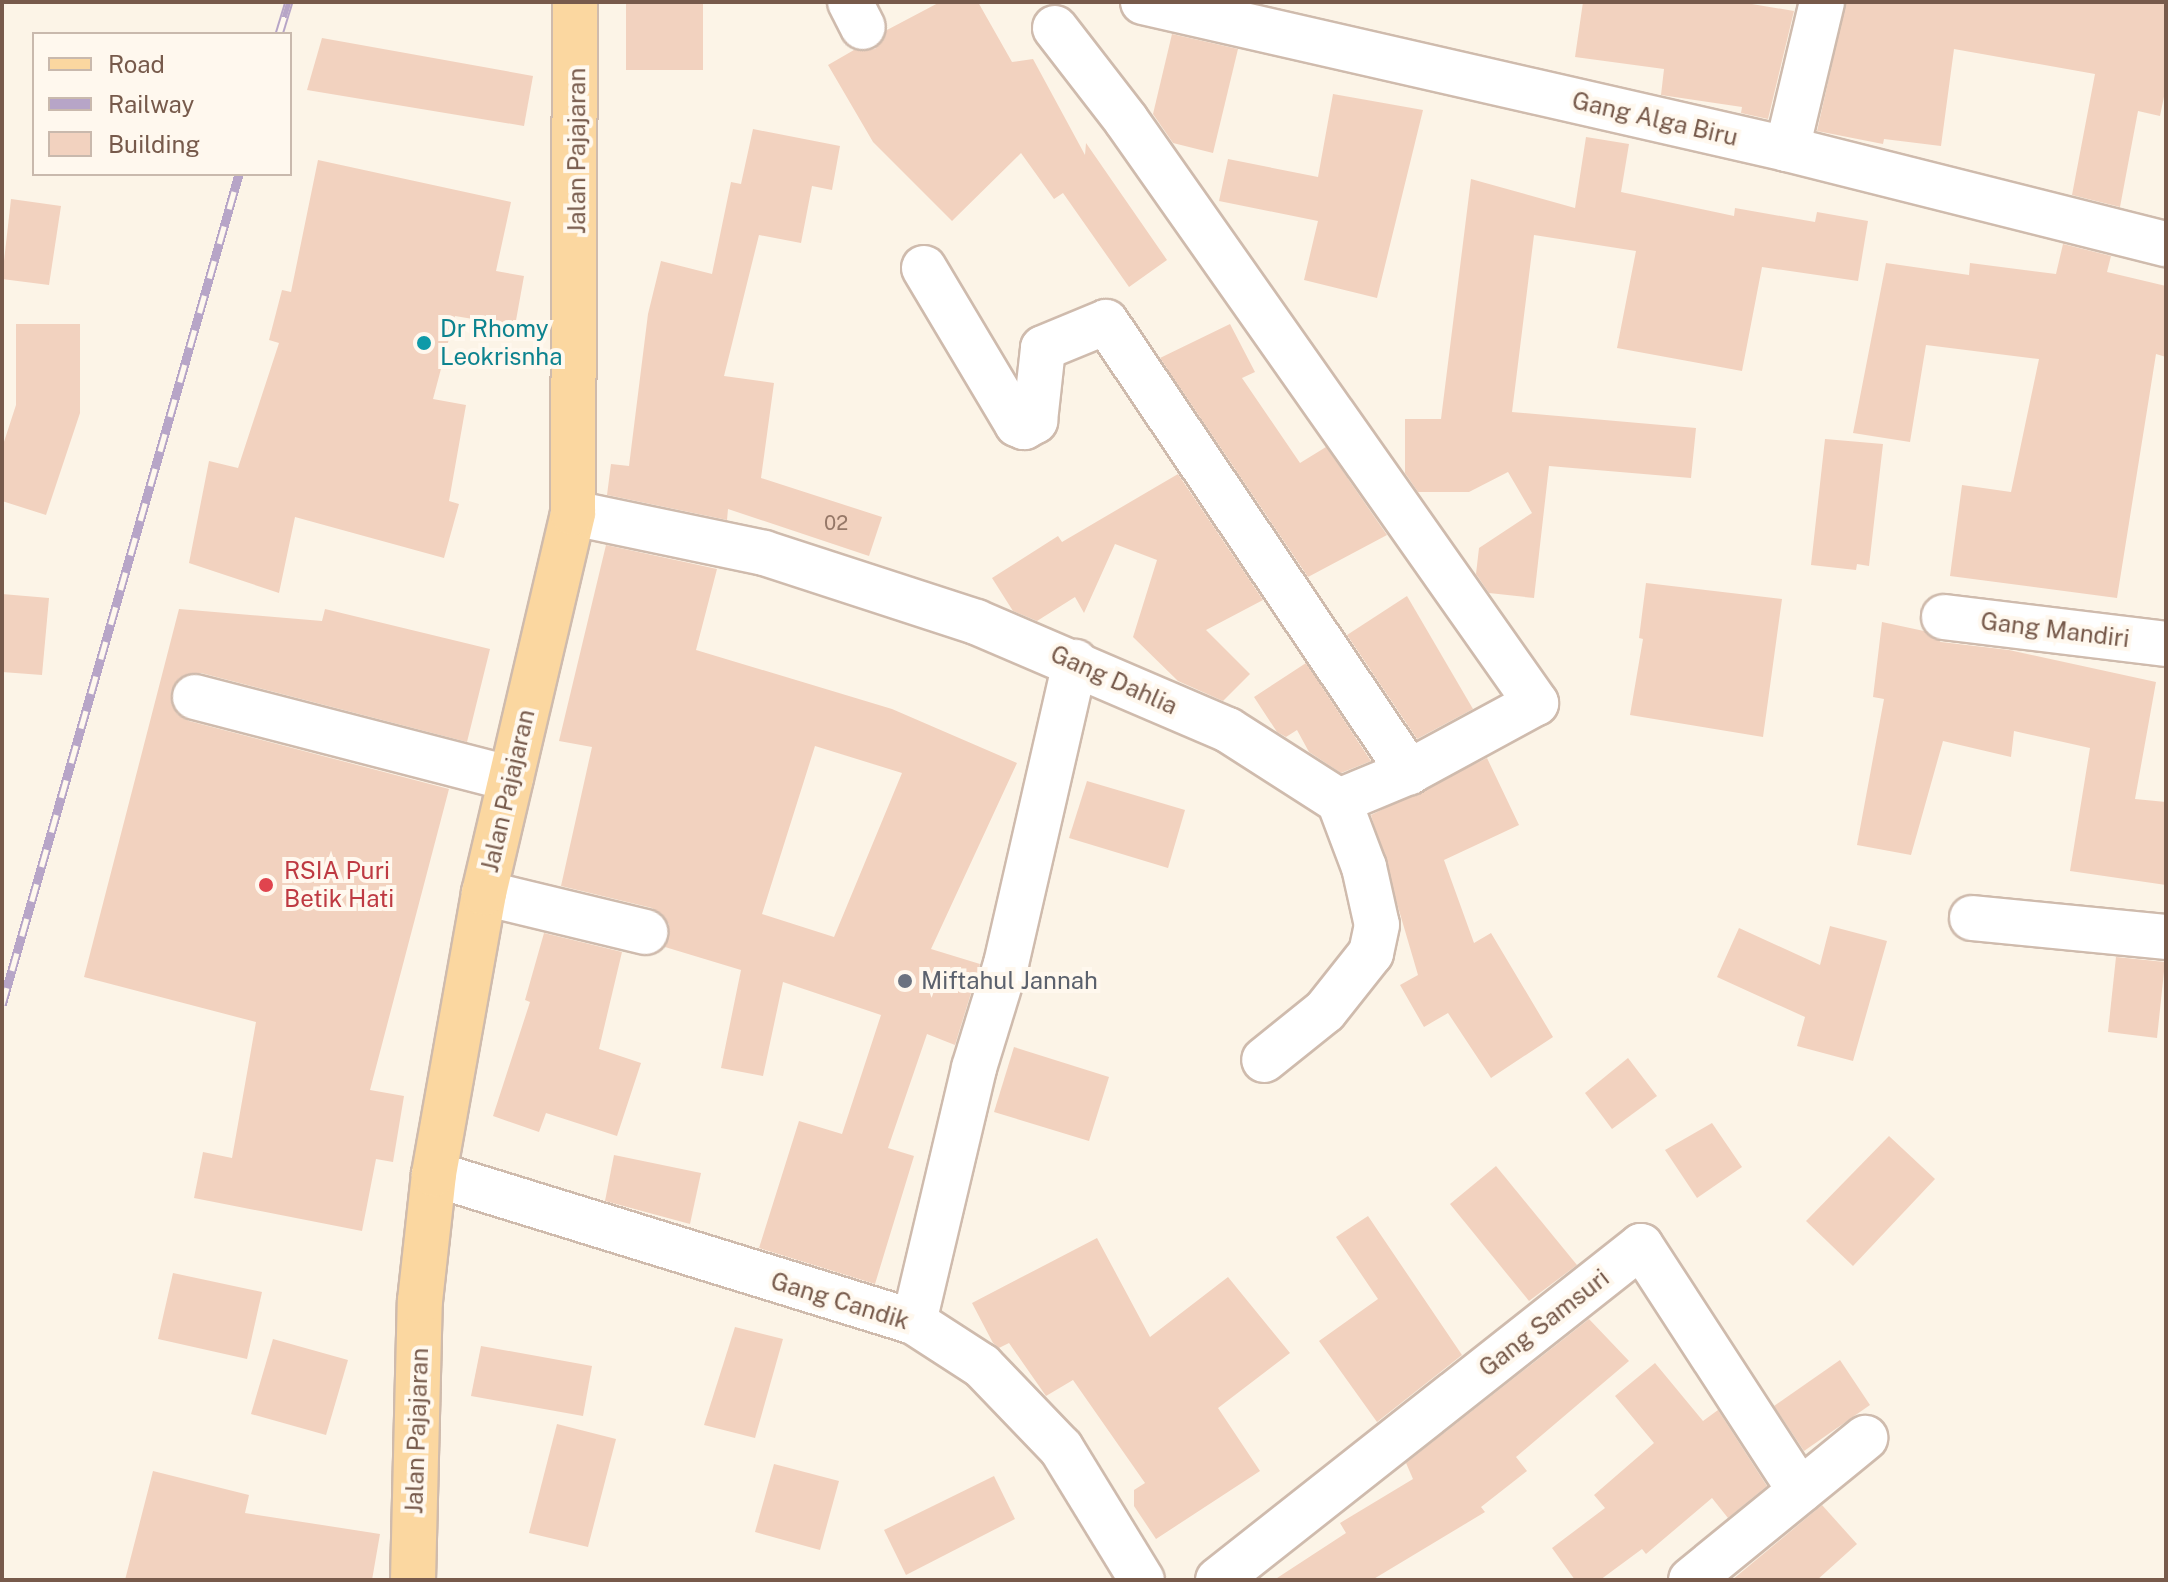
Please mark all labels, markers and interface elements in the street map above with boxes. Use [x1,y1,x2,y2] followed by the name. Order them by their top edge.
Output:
[32,32,292,176] legend
[108,50,165,78] text: Road
[563,68,591,234] street label: Jalan Pajajaran
[1569,86,1741,152] street label: Gang Alga Biru
[108,90,194,118] text: Railway
[108,130,200,158] text: Building
[440,315,562,371] place label: Dr Rhomy Leokrisnha
[415,334,433,352] marker: Dr Rhomy Leokrisnha
[824,511,848,535] house number: 02
[1979,607,2131,653] street label: Gang Mandiri
[1046,639,1182,721] street label: Gang Dahlia
[475,707,541,875] street label: Jalan Pajajaran
[284,857,394,913] place label: RSIA Puri Betik Hati
[255,874,277,896] marker: RSIA Puri Betik Hati
[921,967,1098,995] place label: Miftahul Jannah
[896,972,914,990] marker: Miftahul Jannah
[1473,1263,1615,1383] street label: Gang Samsuri
[767,1266,913,1336] street label: Gang Candik
[400,1347,434,1515] street label: Jalan Pajajaran

